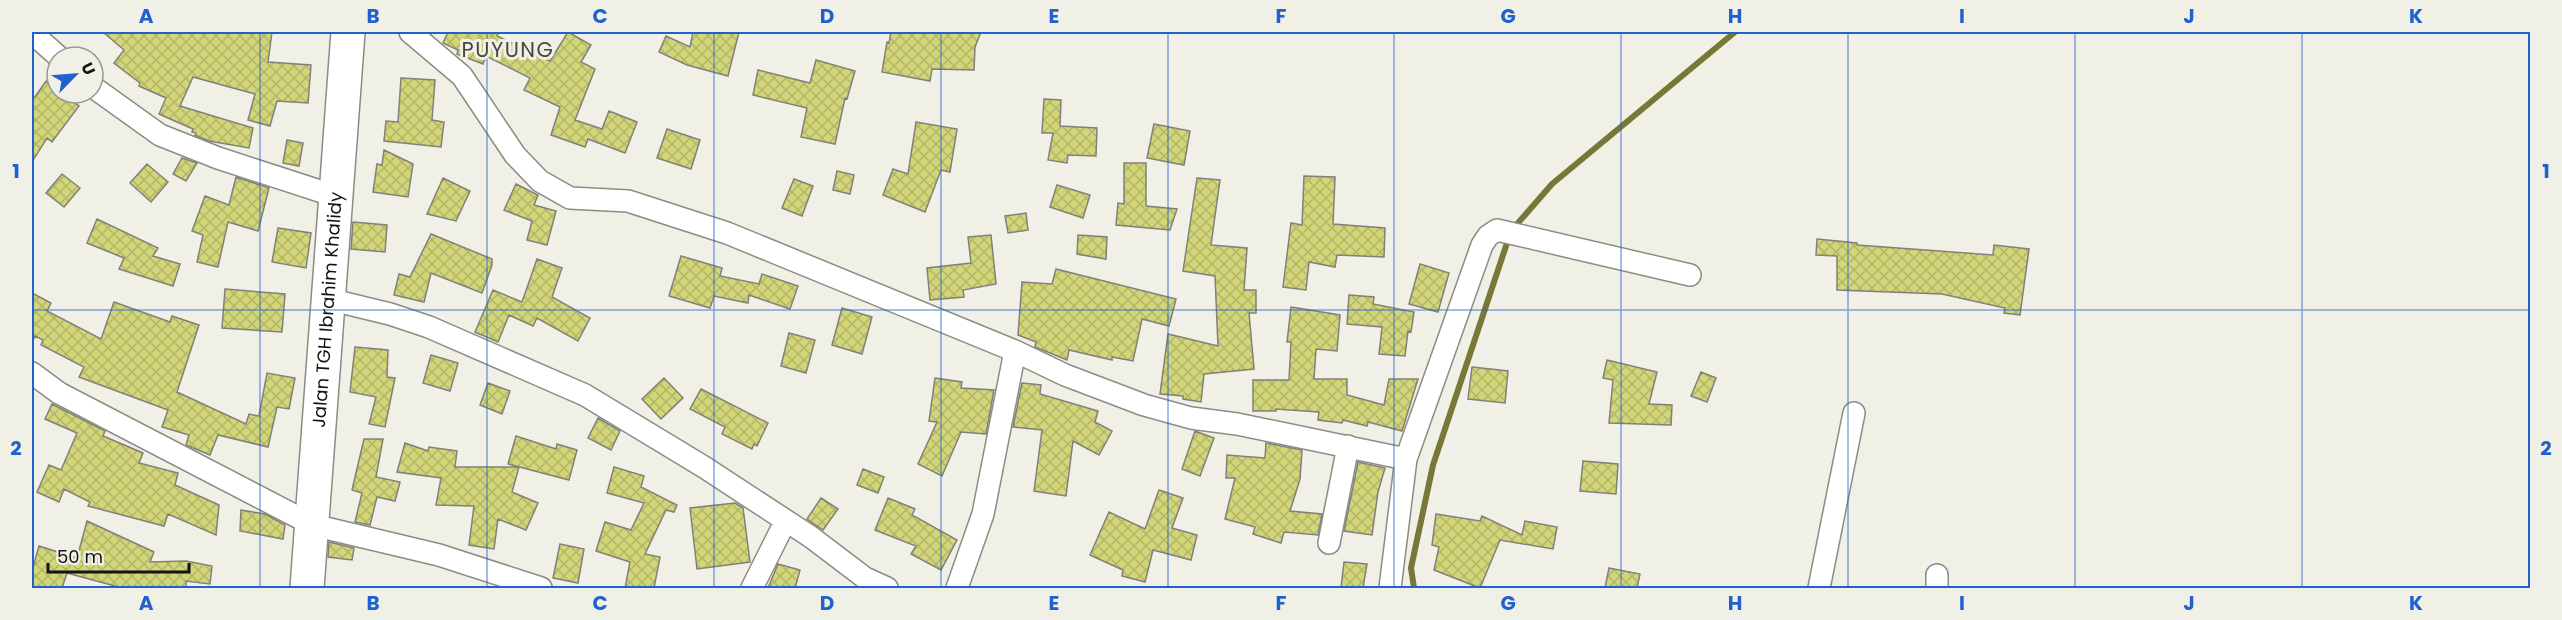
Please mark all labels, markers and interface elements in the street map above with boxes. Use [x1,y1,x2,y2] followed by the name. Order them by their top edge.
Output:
[139,2,154,30] text: A
[366,2,380,30] text: B
[592,2,608,30] text: C
[820,2,834,30] text: D
[1049,2,1059,30] text: E
[1276,2,1287,30] text: F
[1500,2,1516,30] text: G
[1728,2,1742,30] text: H
[1959,2,1965,30] text: I
[2183,2,2195,30] text: J
[2409,2,2423,30] text: K
[462,35,554,64] district label: PUYUNG
[45,45,105,105] north arrow
[75,59,101,79] text: U
[12,157,20,185] text: 1
[2542,157,2550,185] text: 1
[306,191,348,428] street label: Jalan TGH Ibrahim Khalidy
[10,434,22,462] text: 2
[2540,434,2552,462] text: 2
[48,536,189,574] scale bar
[57,544,103,569] text: 50 m
[139,589,154,617] text: A
[366,589,380,617] text: B
[592,589,608,617] text: C
[820,589,834,617] text: D
[1049,589,1059,617] text: E
[1276,589,1287,617] text: F
[1500,589,1516,617] text: G
[1728,589,1742,617] text: H
[1959,589,1965,617] text: I
[2183,589,2195,617] text: J
[2409,589,2423,617] text: K

